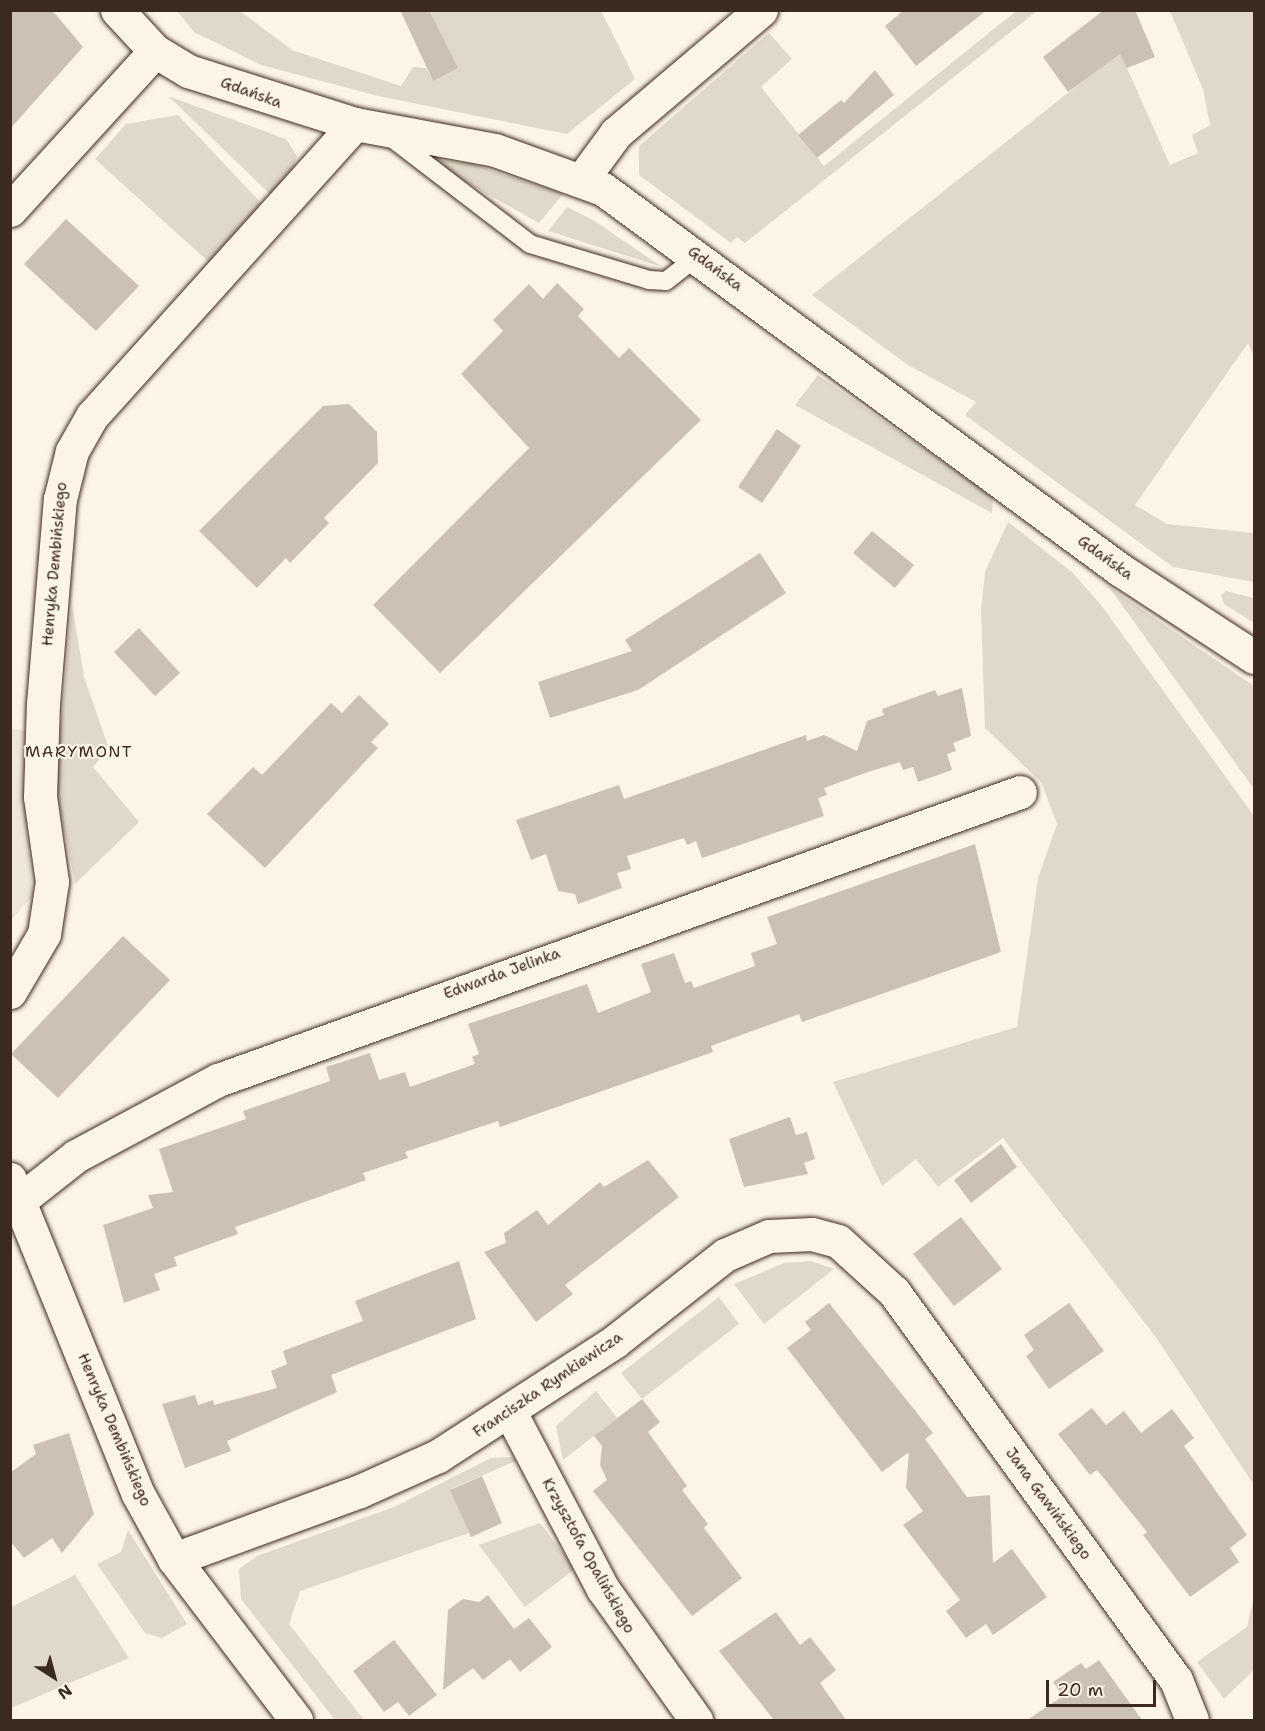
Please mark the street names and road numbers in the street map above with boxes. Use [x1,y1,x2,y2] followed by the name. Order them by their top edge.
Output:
[218,74,284,112] street label: Gdańska
[684,243,746,295] street label: Gdańska
[39,481,71,647] street label: Henryka Dembińskiego
[1074,532,1136,584] street label: Gdańska
[441,945,563,1003] street label: Edwarda Jelinka
[470,1328,626,1442] street label: Franciszka Rymkiewicza
[74,1351,154,1509] street label: Henryka Dembińskiego
[1001,1444,1095,1564] street label: Jana Gawińskiego
[538,1475,638,1637] street label: Krzysztofa Opalińskiego

